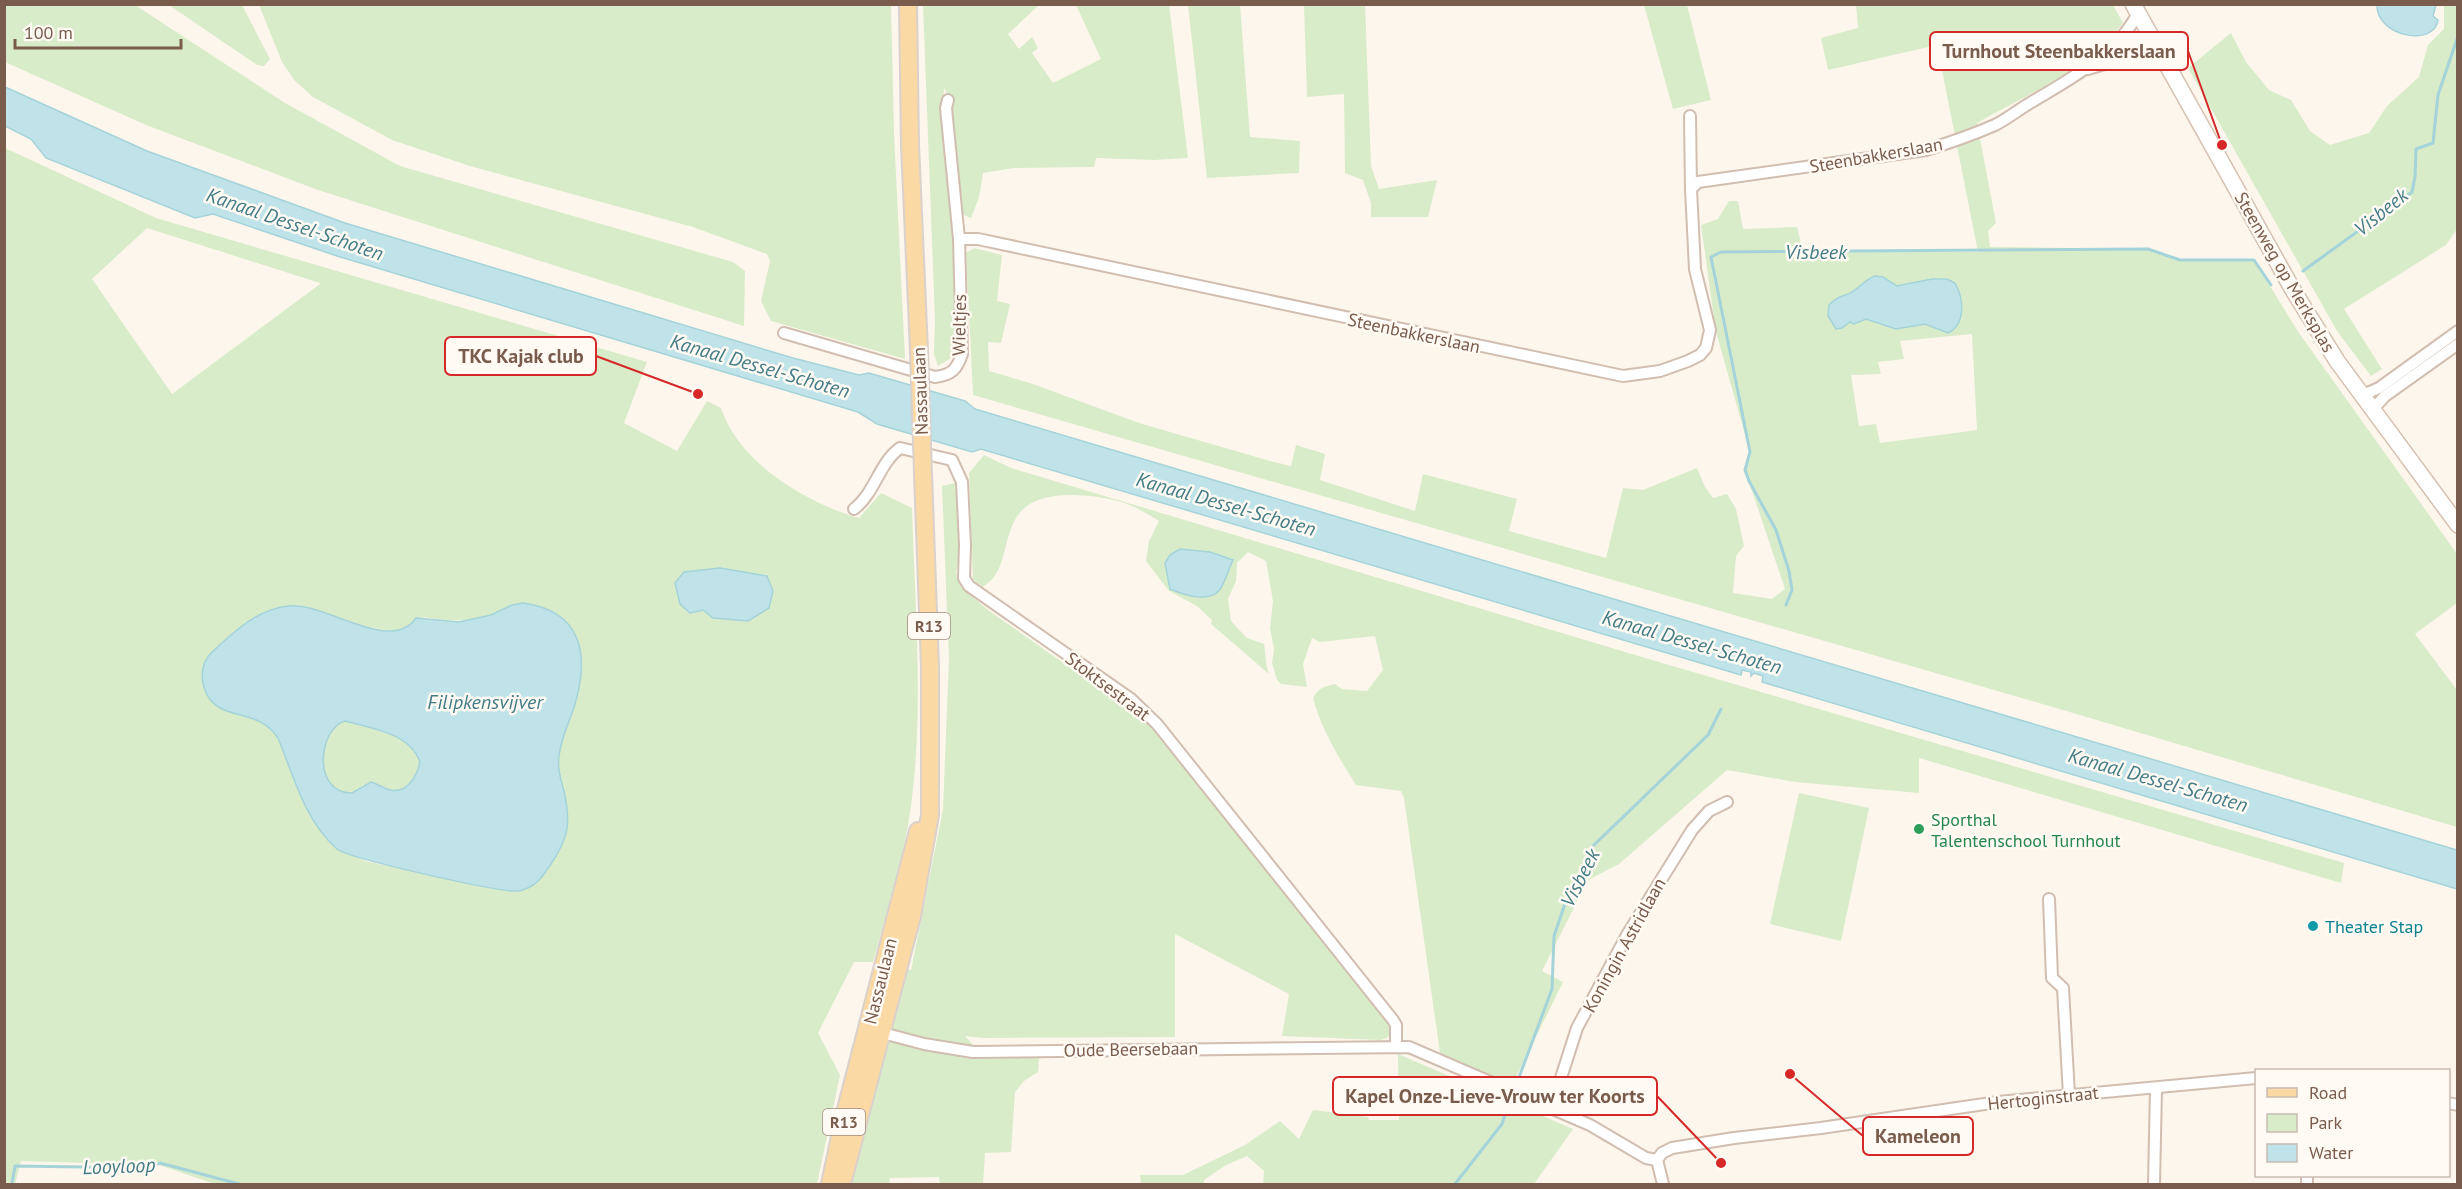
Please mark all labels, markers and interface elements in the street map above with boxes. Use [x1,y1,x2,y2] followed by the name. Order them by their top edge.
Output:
[15,12,182,50] scale bar
[24,21,73,44] text: 100 m
[1930,32,2188,70] callout: Turnhout Steenbakkerslaan
[1942,38,2176,64] text: Turnhout Steenbakkerslaan
[1808,132,1944,178] street label: Steenbakkerslaan
[203,182,387,266] water label: Kanaal Dessel-Schoten
[2349,182,2414,242] water label: Visbeek
[2230,188,2340,356] street label: Steenweg op Merksplas
[1785,239,1848,265] water label: Visbeek
[947,294,971,356] street label: Wieltjes
[1346,308,1482,358] street label: Steenbakkerslaan
[667,328,853,404] water label: Kanaal Dessel-Schoten
[445,337,596,375] callout: TKC Kajak club
[458,343,584,369] text: TKC Kajak club
[907,347,933,435] street label: Nassaulaan
[1133,466,1319,542] water label: Kanaal Dessel-Schoten
[1599,604,1785,680] water label: Kanaal Dessel-Schoten
[908,613,950,639] road number: R13
[1061,647,1155,725] street label: Stoktsestraat
[427,689,544,715] water label: Filipkensvijver
[2065,742,2251,818] water label: Kanaal Dessel-Schoten
[1931,808,2121,852] place label: Sporthal Talentenschool Turnhout
[1912,822,1926,836] marker: Sporthal Talentenschool Turnhout
[1554,844,1606,911] water label: Visbeek
[1577,874,1671,1016] street label: Koningin Astridlaan
[2325,915,2423,938] place label: Theater Stap
[2306,919,2320,933] marker: Theater Stap
[858,936,902,1026] street label: Nassaulaan
[1064,1036,1198,1062] street label: Oude Beersebaan
[2255,1069,2450,1177] legend
[1333,1077,1657,1115] callout: Kapel Onze-Lieve-Vrouw ter Koorts
[1986,1081,2100,1115] street label: Hertoginstraat
[2309,1081,2347,1104] text: Road
[1345,1083,1645,1109] text: Kapel Onze-Lieve-Vrouw ter Koorts
[823,1109,865,1135] road number: R13
[2309,1111,2342,1134] text: Park
[1863,1117,1973,1155] callout: Kameleon
[1875,1123,1961,1149] text: Kameleon
[2309,1141,2353,1164] text: Water
[82,1152,156,1180] water label: Looyloop

